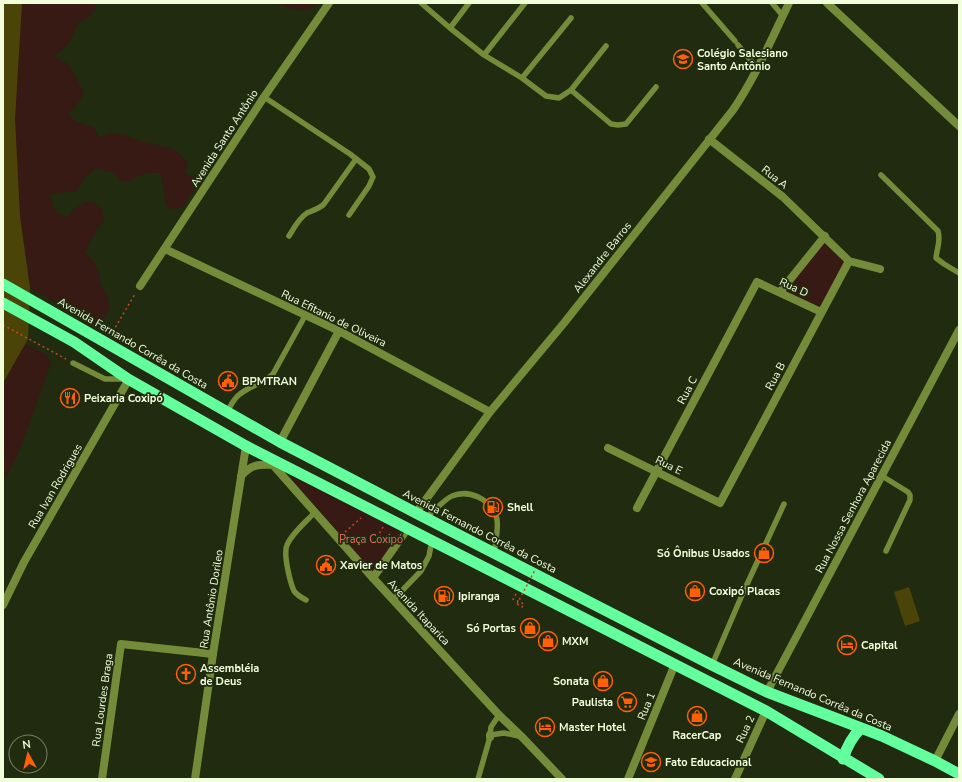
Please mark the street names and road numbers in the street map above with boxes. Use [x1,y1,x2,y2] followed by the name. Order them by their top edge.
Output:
[187,87,262,190] street label: Avenida Santo Antônio
[758,162,791,193] street label: Rua A
[570,219,635,296] street label: Alexandre Barros
[777,274,811,301] street label: Rua D
[279,286,389,351] street label: Rua Efitanio de Oliveira
[55,294,211,393] street label: Avenida Fernando Corrêa da Costa
[762,360,789,393] street label: Rua B
[674,374,701,407] street label: Rua C
[812,437,895,576] street label: Rua Nossa Senhora Aparecida
[25,441,86,531] street label: Rua Ivan Rodrigues
[653,452,685,478] street label: Rua E
[400,486,559,577] street label: Avenida Fernando Corrêa da Costa
[196,548,227,650] street label: Rua Antônio Dorileo
[384,576,453,649] street label: Avenida Itaparica
[89,652,116,748] street label: Rua Lourdes Braga
[731,654,895,735] street label: Avenida Fernando Corrêa da Costa
[634,690,659,722] street label: Rua 1
[733,713,758,745] street label: Rua 2

